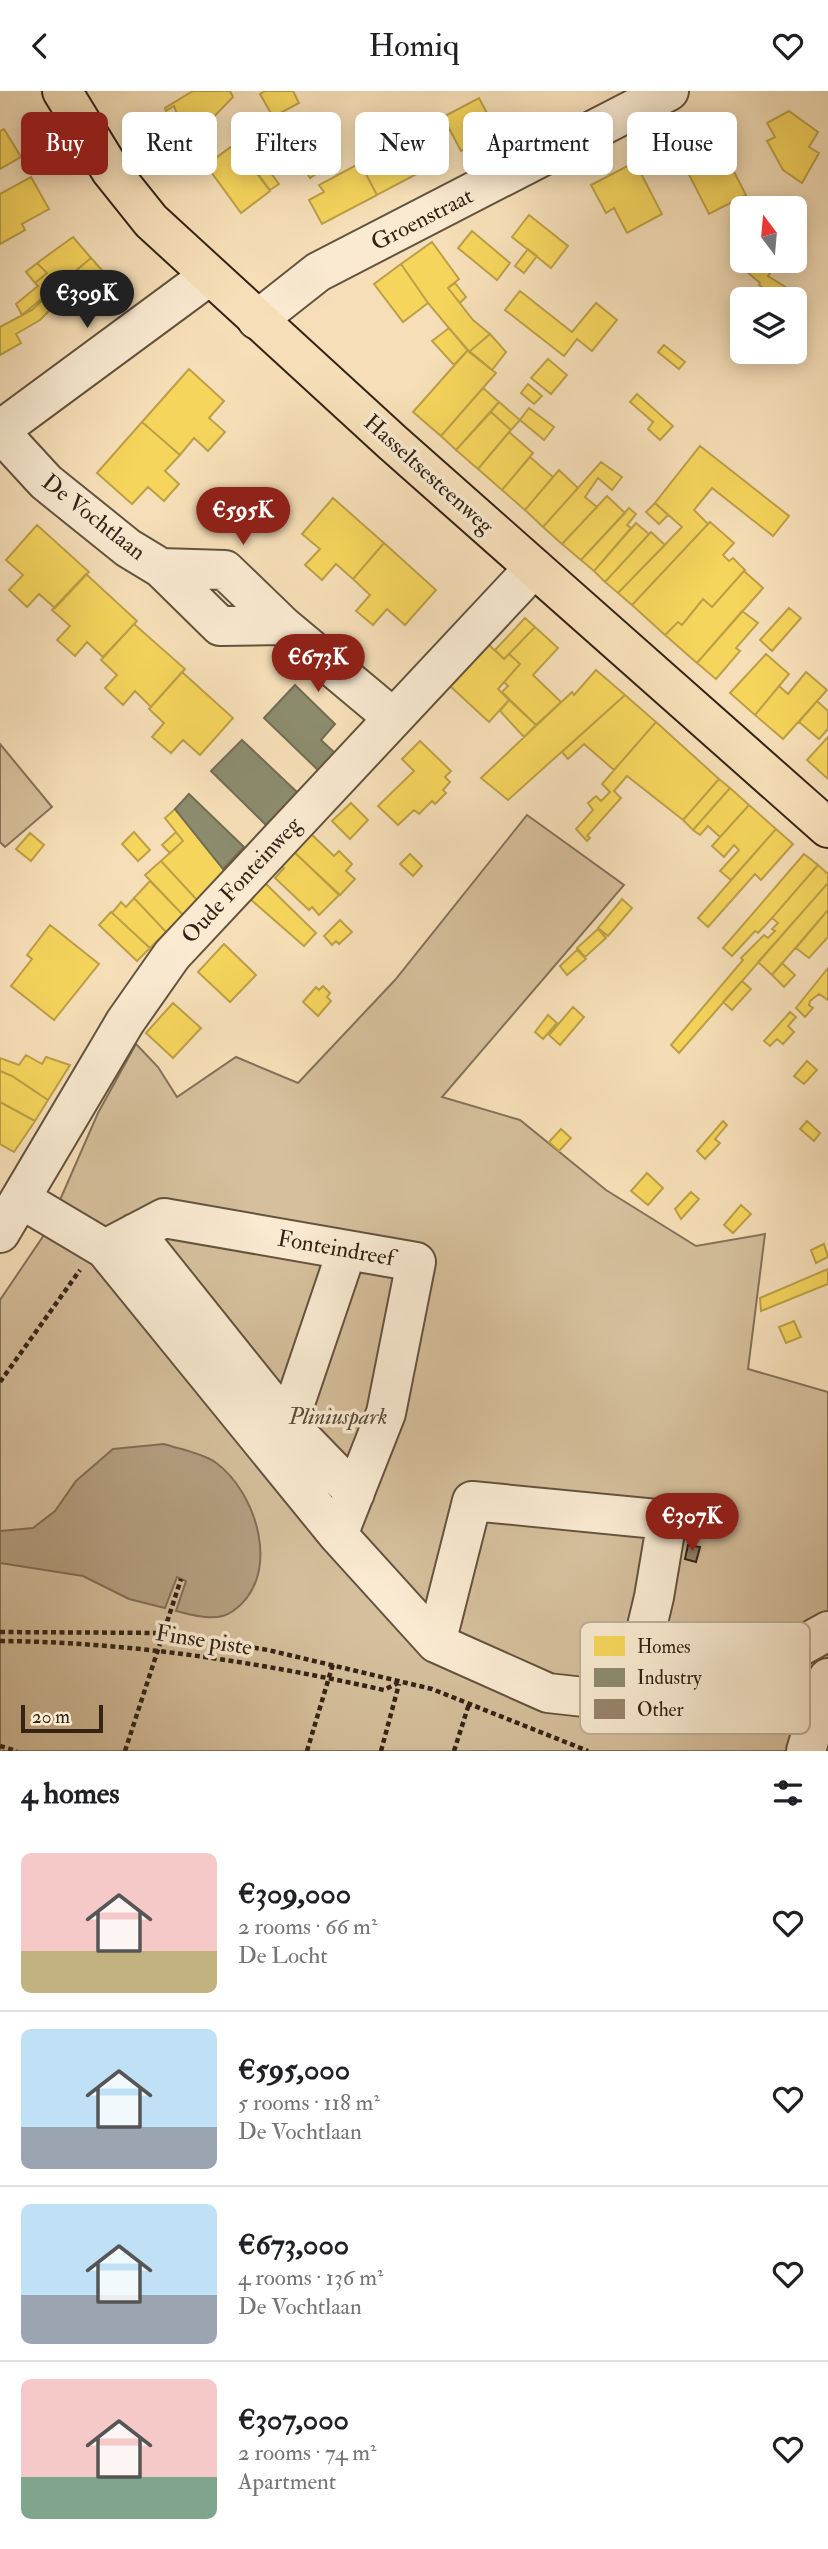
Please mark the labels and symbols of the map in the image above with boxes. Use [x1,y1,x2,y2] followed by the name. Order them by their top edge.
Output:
[366,181,478,257] street label: Groenstraat
[730,196,807,273] north arrow
[38,271,136,330] pin: €309K
[358,408,501,541] street label: Hasseltsesteenweg
[36,467,152,567] street label: De Vochtlaan
[194,487,292,547] pin: €595K
[269,635,367,694] pin: €673K
[175,810,308,949] street label: Oude Fonteinweg
[275,1223,400,1273] street label: Fonteindreef
[287,1402,388,1431] park label: Pliniuspark
[643,1493,741,1553] pin: €307K
[154,1618,255,1663] street label: Finse piste
[580,1622,810,1734] legend
[637,1635,691,1659] text: Homes
[637,1666,702,1690] text: Industry
[637,1698,684,1722] text: Other
[21,1702,103,1734] scale bar

